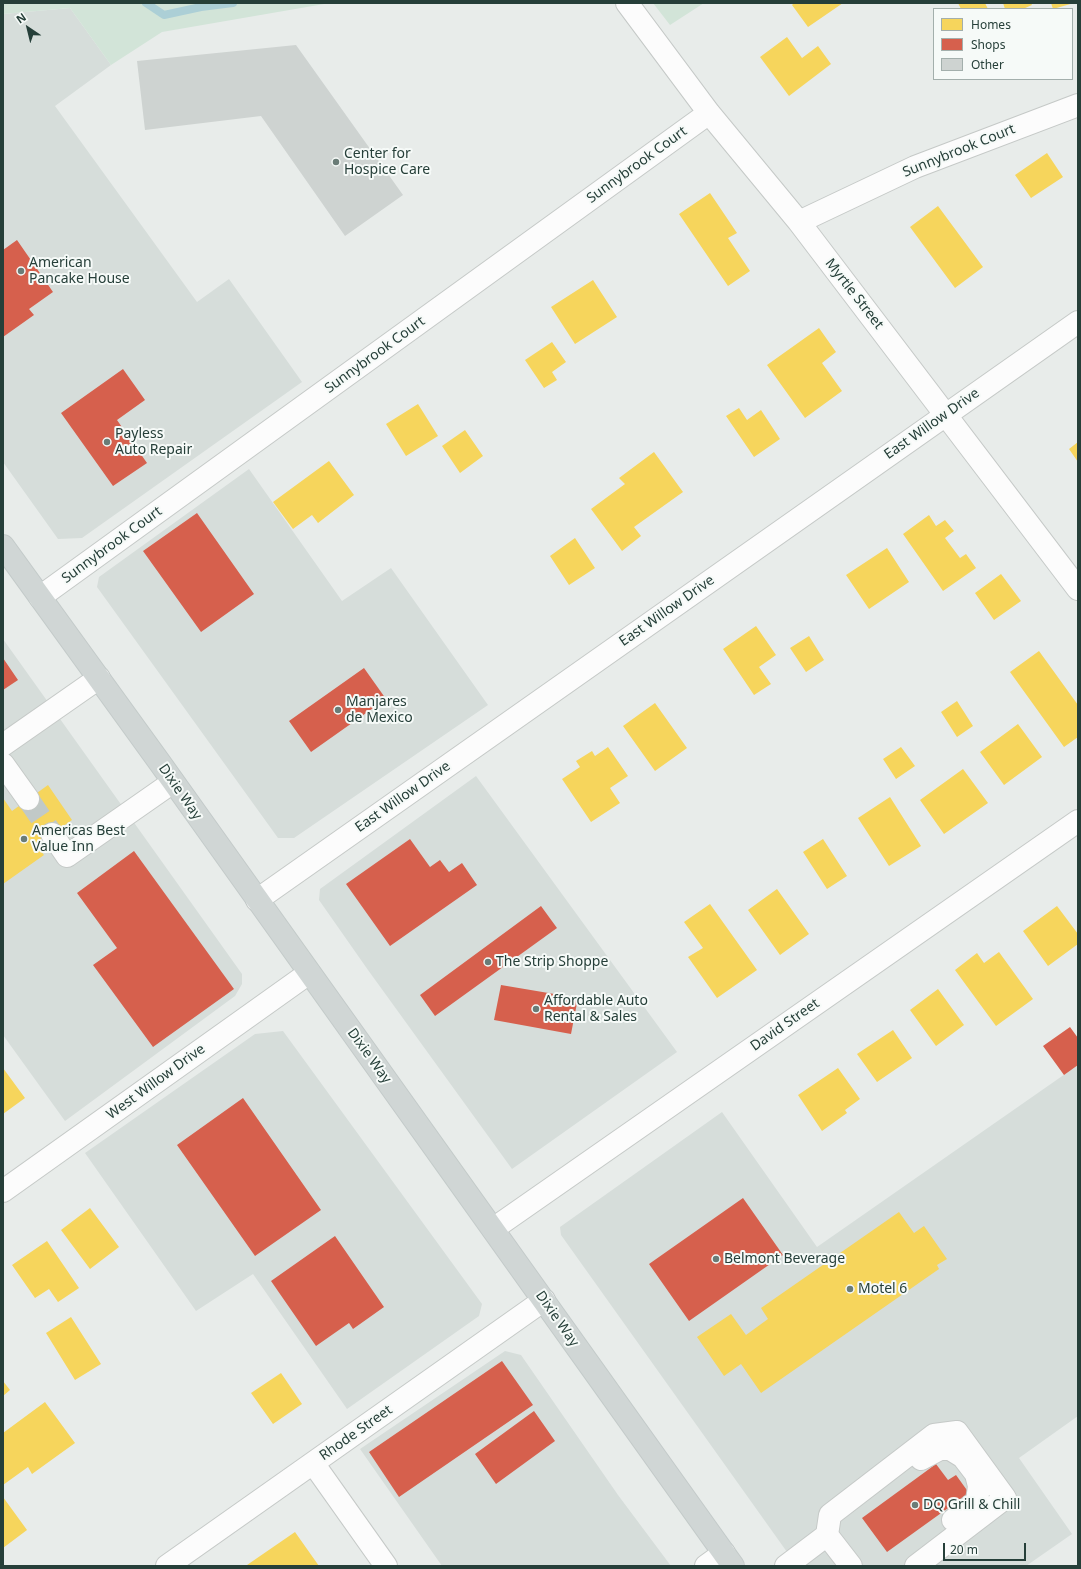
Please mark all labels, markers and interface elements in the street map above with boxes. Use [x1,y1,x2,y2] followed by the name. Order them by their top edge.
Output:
[8,8,48,48] north arrow
[933,8,1073,80] legend
[13,9,29,26] text: N
[971,16,1011,33] text: Homes
[971,36,1005,53] text: Shops
[971,56,1004,73] text: Other
[900,121,1018,181] street label: Sunnybrook Court
[584,123,690,207] street label: Sunnybrook Court
[344,146,430,178] place label: Center for Hospice Care
[331,157,341,167] marker: Center for Hospice Care
[29,255,130,288] place label: American Pancake House
[821,255,887,333] street label: Myrtle Street
[16,266,26,276] marker: American Pancake House
[322,313,428,397] street label: Sunnybrook Court
[881,385,983,463] street label: East Willow Drive
[115,426,192,458] place label: Payless Auto Repair
[102,437,112,447] marker: Payless Auto Repair
[59,503,165,587] street label: Sunnybrook Court
[616,572,718,650] street label: East Willow Drive
[346,694,413,726] place label: Manjares de Mexico
[333,705,343,715] marker: Manjares de Mexico
[352,758,454,836] street label: East Willow Drive
[155,761,205,823] street label: Dixie Way
[32,823,125,856] place label: Americas Best Value Inn
[19,834,29,844] marker: Americas Best Value Inn
[496,954,608,970] place label: The Strip Shoppe
[483,957,493,967] marker: The Strip Shoppe
[544,993,648,1026] place label: Affordable Auto Rental & Sales
[747,995,823,1055] street label: David Street
[531,1004,541,1014] marker: Affordable Auto Rental & Sales
[343,1025,395,1087] street label: Dixie Way
[104,1041,208,1123] street label: West Willow Drive
[724,1251,845,1267] place label: Belmont Beverage
[711,1254,721,1264] marker: Belmont Beverage
[858,1281,907,1297] place label: Motel 6
[845,1284,855,1294] marker: Motel 6
[532,1288,582,1350] street label: Dixie Way
[316,1402,396,1464] street label: Rhode Street
[923,1497,1020,1513] place label: DQ Grill & Chill
[910,1500,920,1510] marker: DQ Grill & Chill
[945,1535,1028,1561] scale bar
[950,1541,978,1558] text: 20 m

